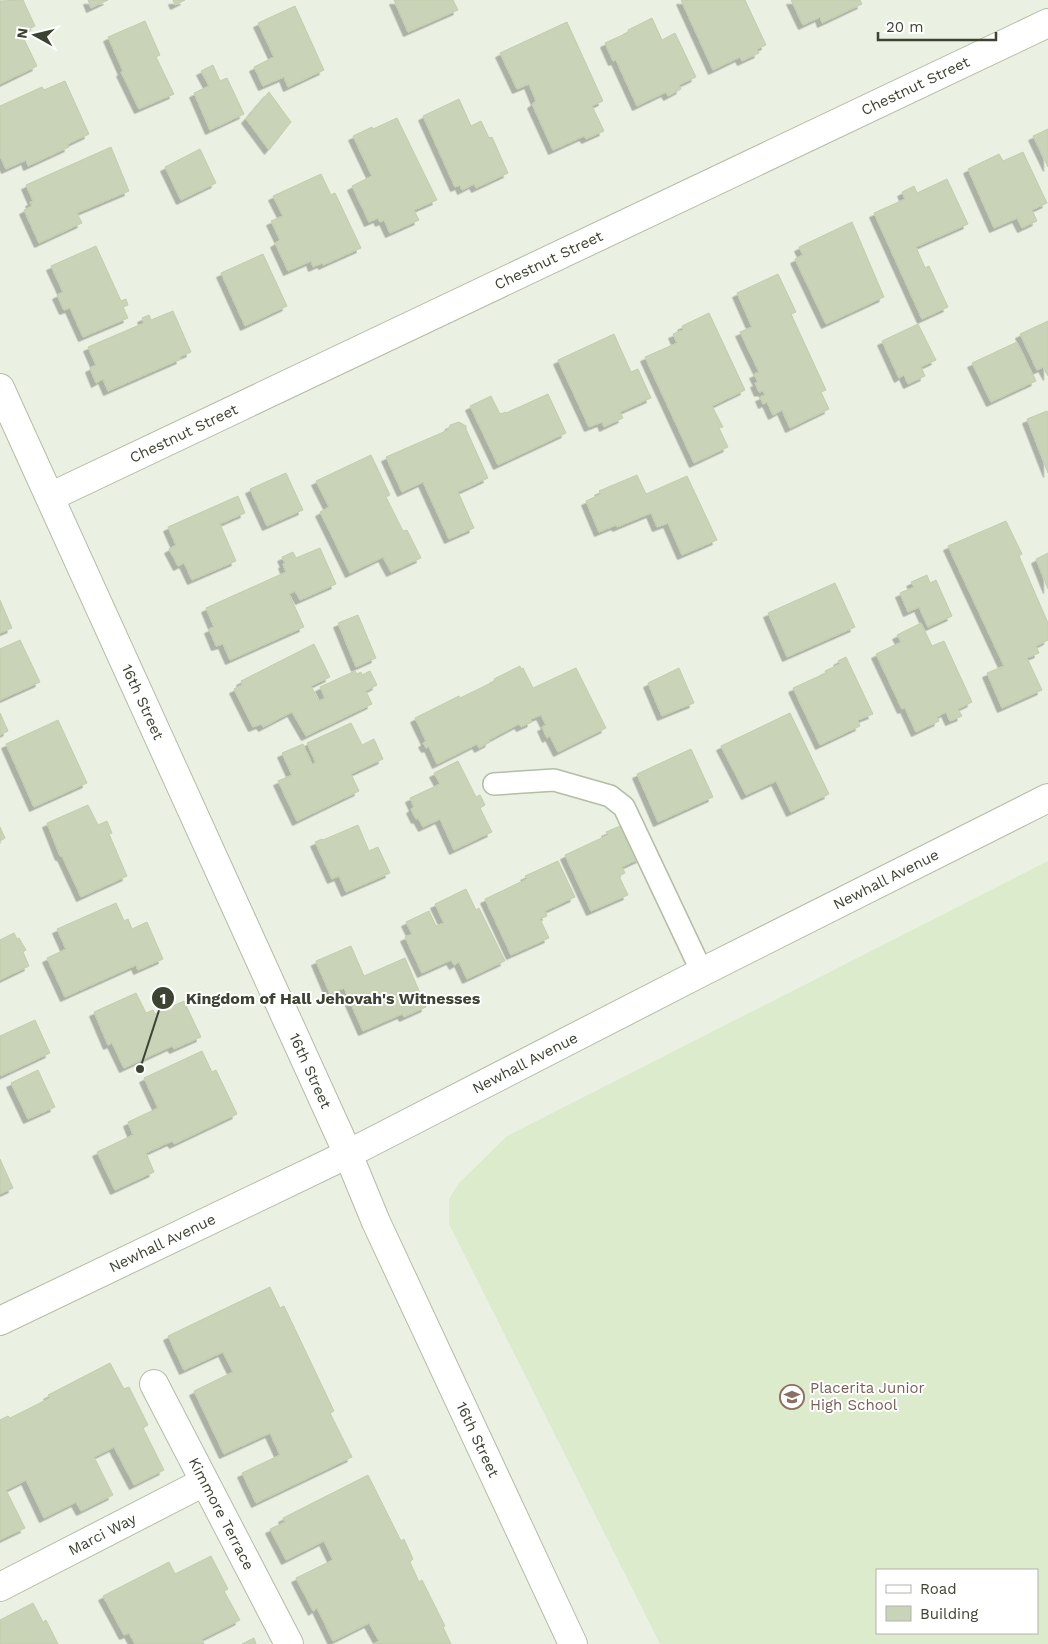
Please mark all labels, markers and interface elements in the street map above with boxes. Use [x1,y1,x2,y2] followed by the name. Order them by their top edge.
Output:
[10,10,60,60] north arrow
[878,10,996,42] scale bar
[886,18,924,36] text: 20 m
[13,27,31,39] text: N
[858,52,973,119] street label: Chestnut Street
[492,227,606,294] street label: Chestnut Street
[127,400,241,467] street label: Chestnut Street
[118,662,168,743] street label: 16th Street
[830,845,942,914] street label: Newhall Avenue
[150,983,491,1014] callout: Kingdom of Hall Jehovah's Witnesses
[186,989,481,1008] text: Kingdom of Hall Jehovah's Witnesses
[160,990,166,1008] text: 1
[469,1028,581,1098] street label: Newhall Avenue
[285,1030,335,1112] street label: 16th Street
[106,1210,218,1276] street label: Newhall Avenue
[810,1379,925,1414] place label: Placerita Junior High School
[779,1384,805,1410] school or university icon: Placerita Junior High School
[452,1399,503,1481] street label: 16th Street
[185,1454,258,1573] street label: Kimmore Terrace
[65,1509,139,1559] street label: Marci Way
[876,1569,1038,1634] legend
[920,1580,957,1598] text: Road
[920,1605,978,1623] text: Building

